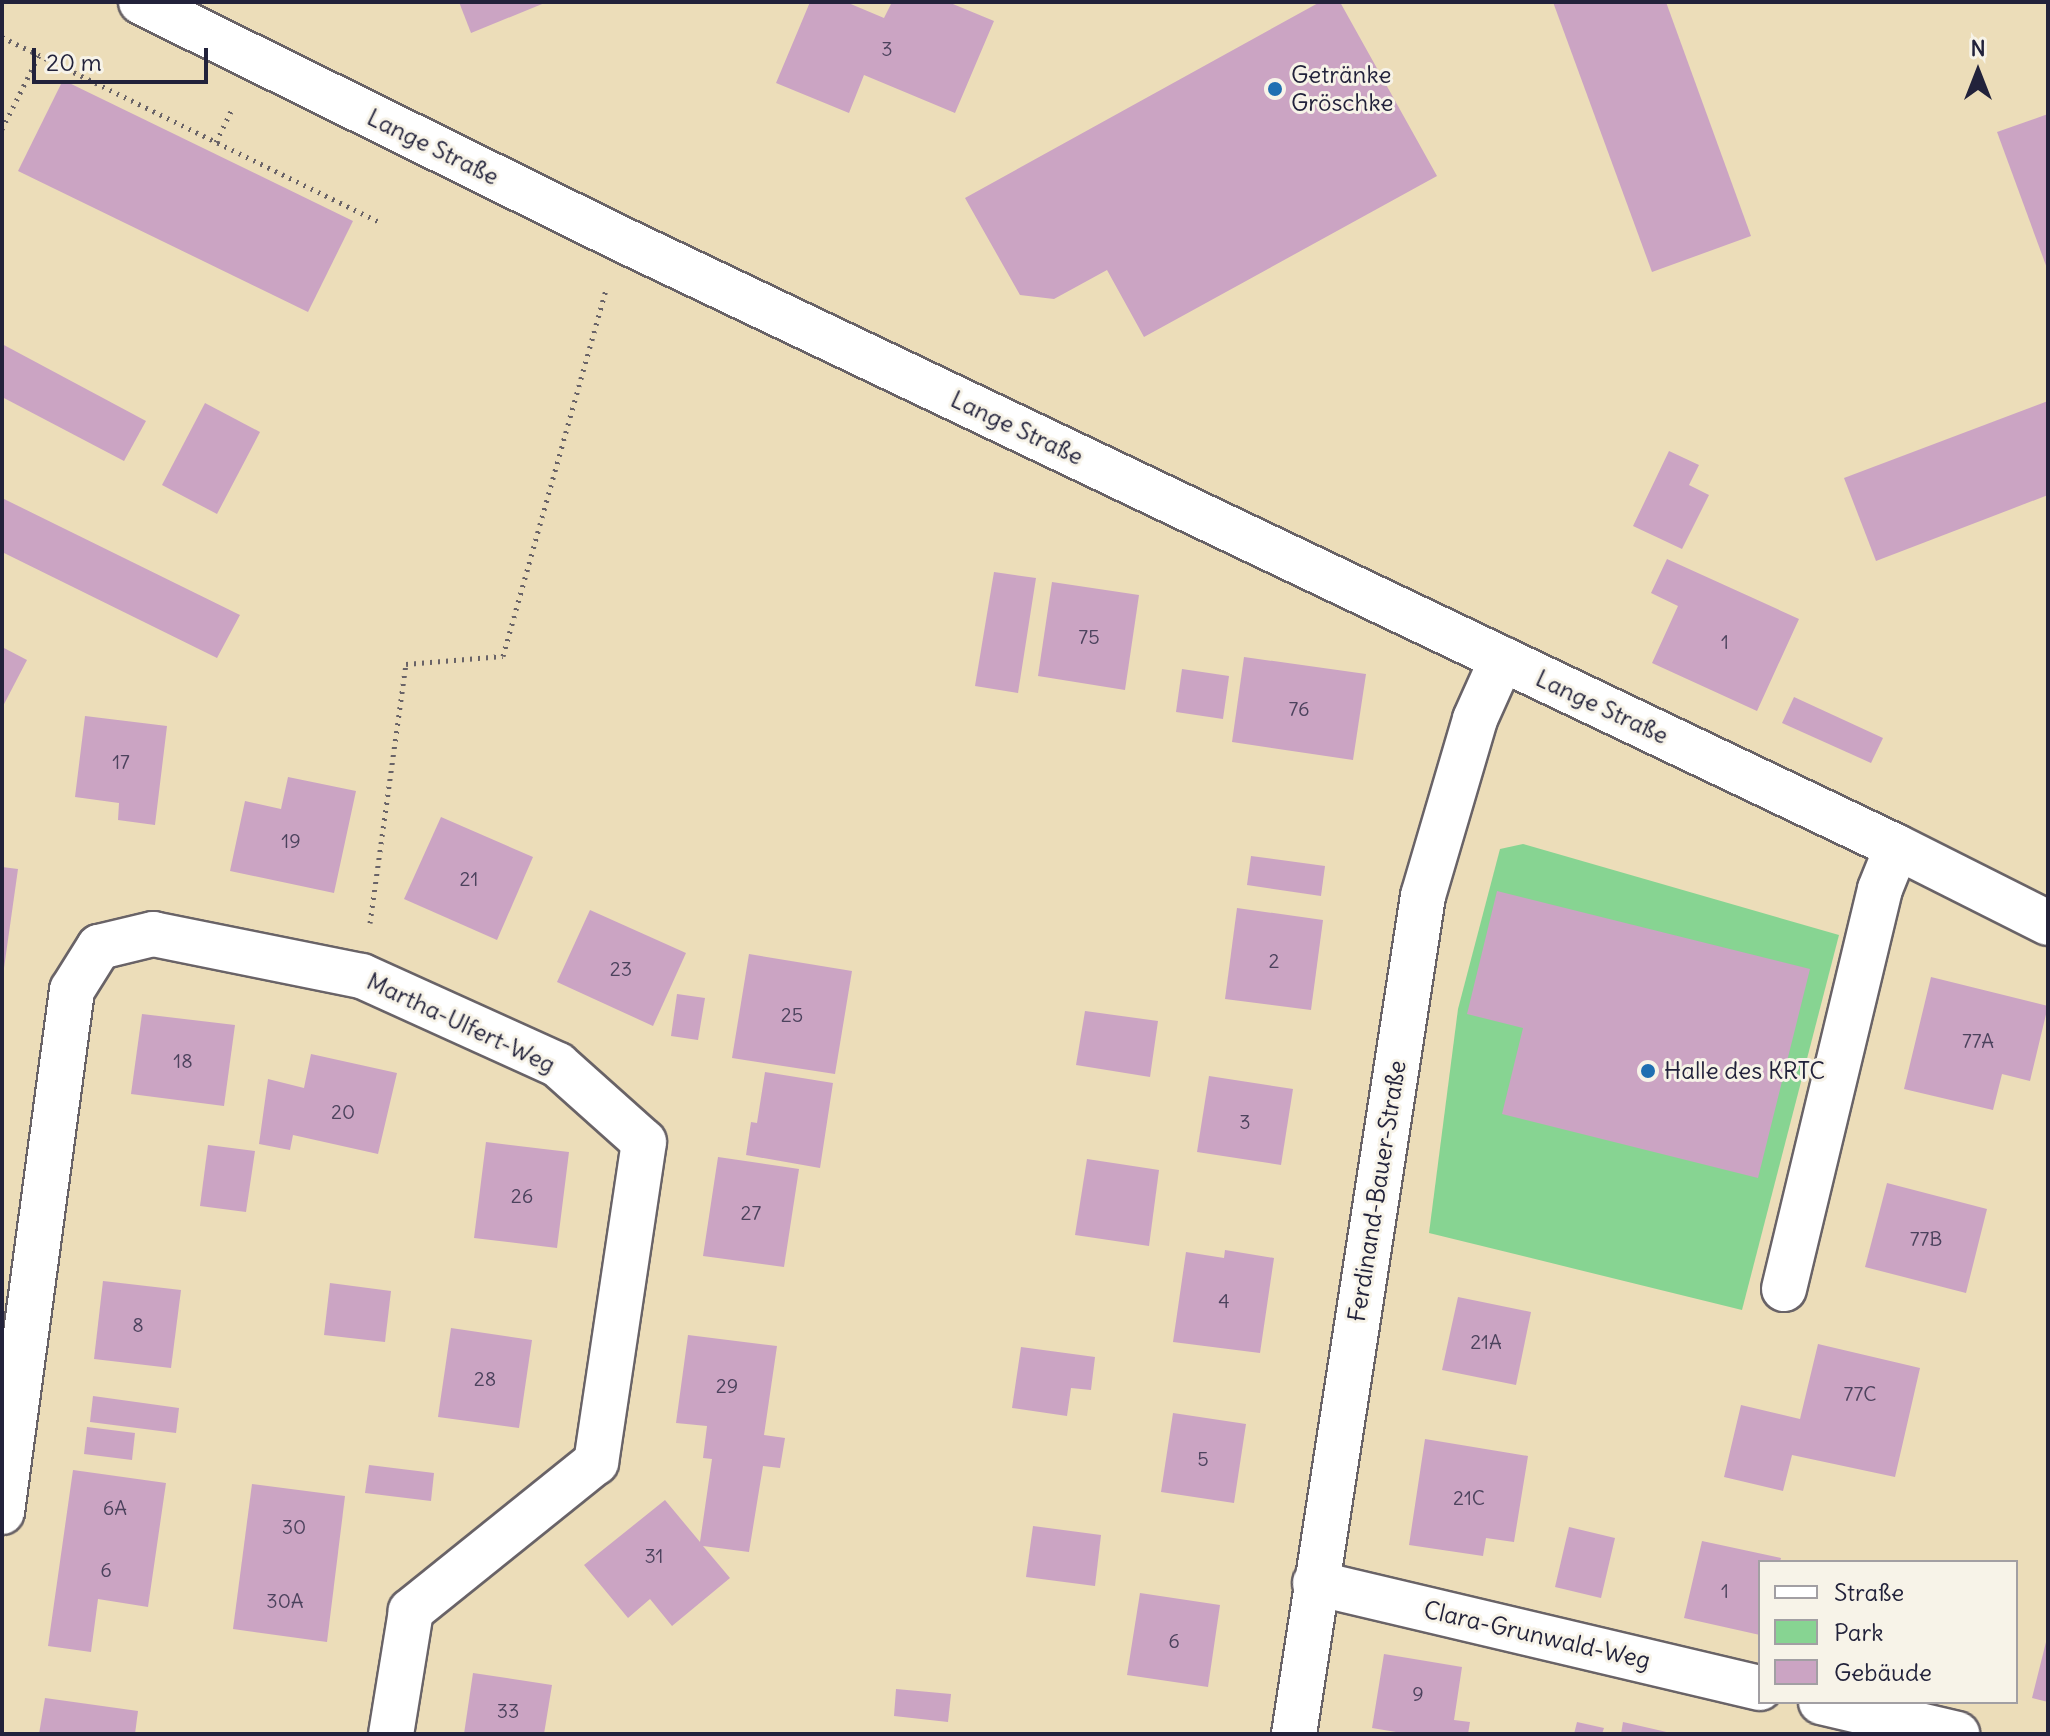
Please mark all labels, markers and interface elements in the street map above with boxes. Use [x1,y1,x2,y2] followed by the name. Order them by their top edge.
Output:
[36,32,212,82] scale bar
[1938,32,2018,112] north arrow
[1970,34,1986,62] text: N
[881,36,893,60] house number: 3
[46,47,102,77] text: 20 m
[1291,61,1393,117] place label: Getränke Gröschke
[1266,80,1284,98] marker: Getränke Gröschke
[363,103,503,191] street label: Lange Straße
[946,385,1088,471] street label: Lange Straße
[1078,624,1100,648] house number: 75
[1721,629,1729,653] house number: 1
[1531,664,1673,750] street label: Lange Straße
[1288,696,1310,720] house number: 76
[112,749,130,773] house number: 17
[281,828,301,852] house number: 19
[460,866,478,890] house number: 21
[1269,948,1279,972] house number: 2
[610,956,632,980] house number: 23
[362,967,560,1079] street label: Martha-Ulfert-Weg
[781,1002,803,1026] house number: 25
[1962,1028,1994,1052] house number: 77A
[173,1048,193,1072] house number: 18
[1664,1057,1825,1085] place label: Halle des KRTC
[1342,1058,1412,1324] street label: Ferdinand-Bauer-Straße
[1639,1062,1657,1080] marker: Halle des KRTC
[331,1099,355,1123] house number: 20
[1239,1109,1251,1133] house number: 3
[511,1183,533,1207] house number: 26
[741,1200,761,1224] house number: 27
[1910,1226,1942,1250] house number: 77B
[1218,1288,1230,1312] house number: 4
[132,1312,144,1336] house number: 8
[1470,1329,1502,1353] house number: 21A
[474,1366,496,1390] house number: 28
[716,1373,738,1397] house number: 29
[1844,1381,1876,1405] house number: 77C
[1197,1446,1209,1470] house number: 5
[1453,1485,1485,1509] house number: 21C
[103,1495,127,1519] house number: 6A
[282,1514,306,1538] house number: 30
[644,1543,664,1567] house number: 31
[100,1557,112,1581] house number: 6
[1758,1560,2018,1704] legend
[1834,1577,1904,1607] text: Straße
[1721,1578,1729,1602] house number: 1
[266,1588,304,1612] house number: 30A
[1421,1595,1653,1675] street label: Clara-Grunwald-Weg
[1834,1617,1884,1647] text: Park
[1168,1628,1180,1652] house number: 6
[1834,1657,1932,1687] text: Gebäude
[1412,1681,1424,1705] house number: 9
[497,1698,519,1722] house number: 33

